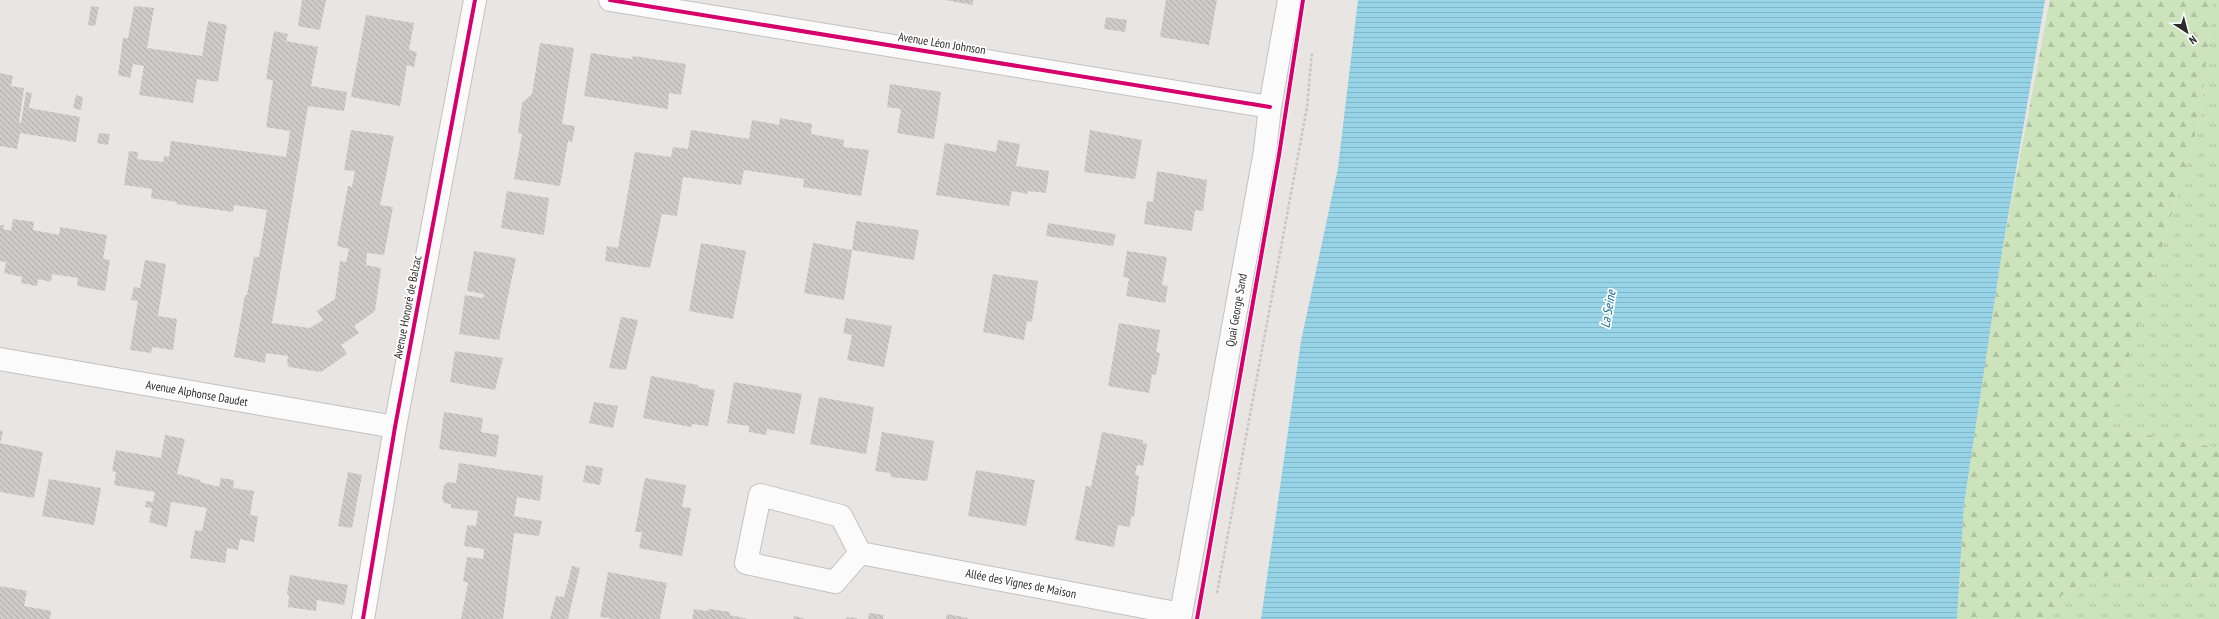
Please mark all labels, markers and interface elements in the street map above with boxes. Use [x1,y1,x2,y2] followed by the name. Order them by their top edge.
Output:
[2167,12,2207,52] north arrow
[897,29,987,57] street label: Avenue Léon Johnson
[2186,33,2199,48] text: N
[390,253,425,360] street label: Avenue Honoré de Balzac
[1222,272,1250,348] street label: Quai George Sand
[1596,287,1620,329] water label: La Seine
[145,377,250,409] street label: Avenue Alphonse Daudet
[964,565,1078,601] street label: Allée des Vignes de Maison

